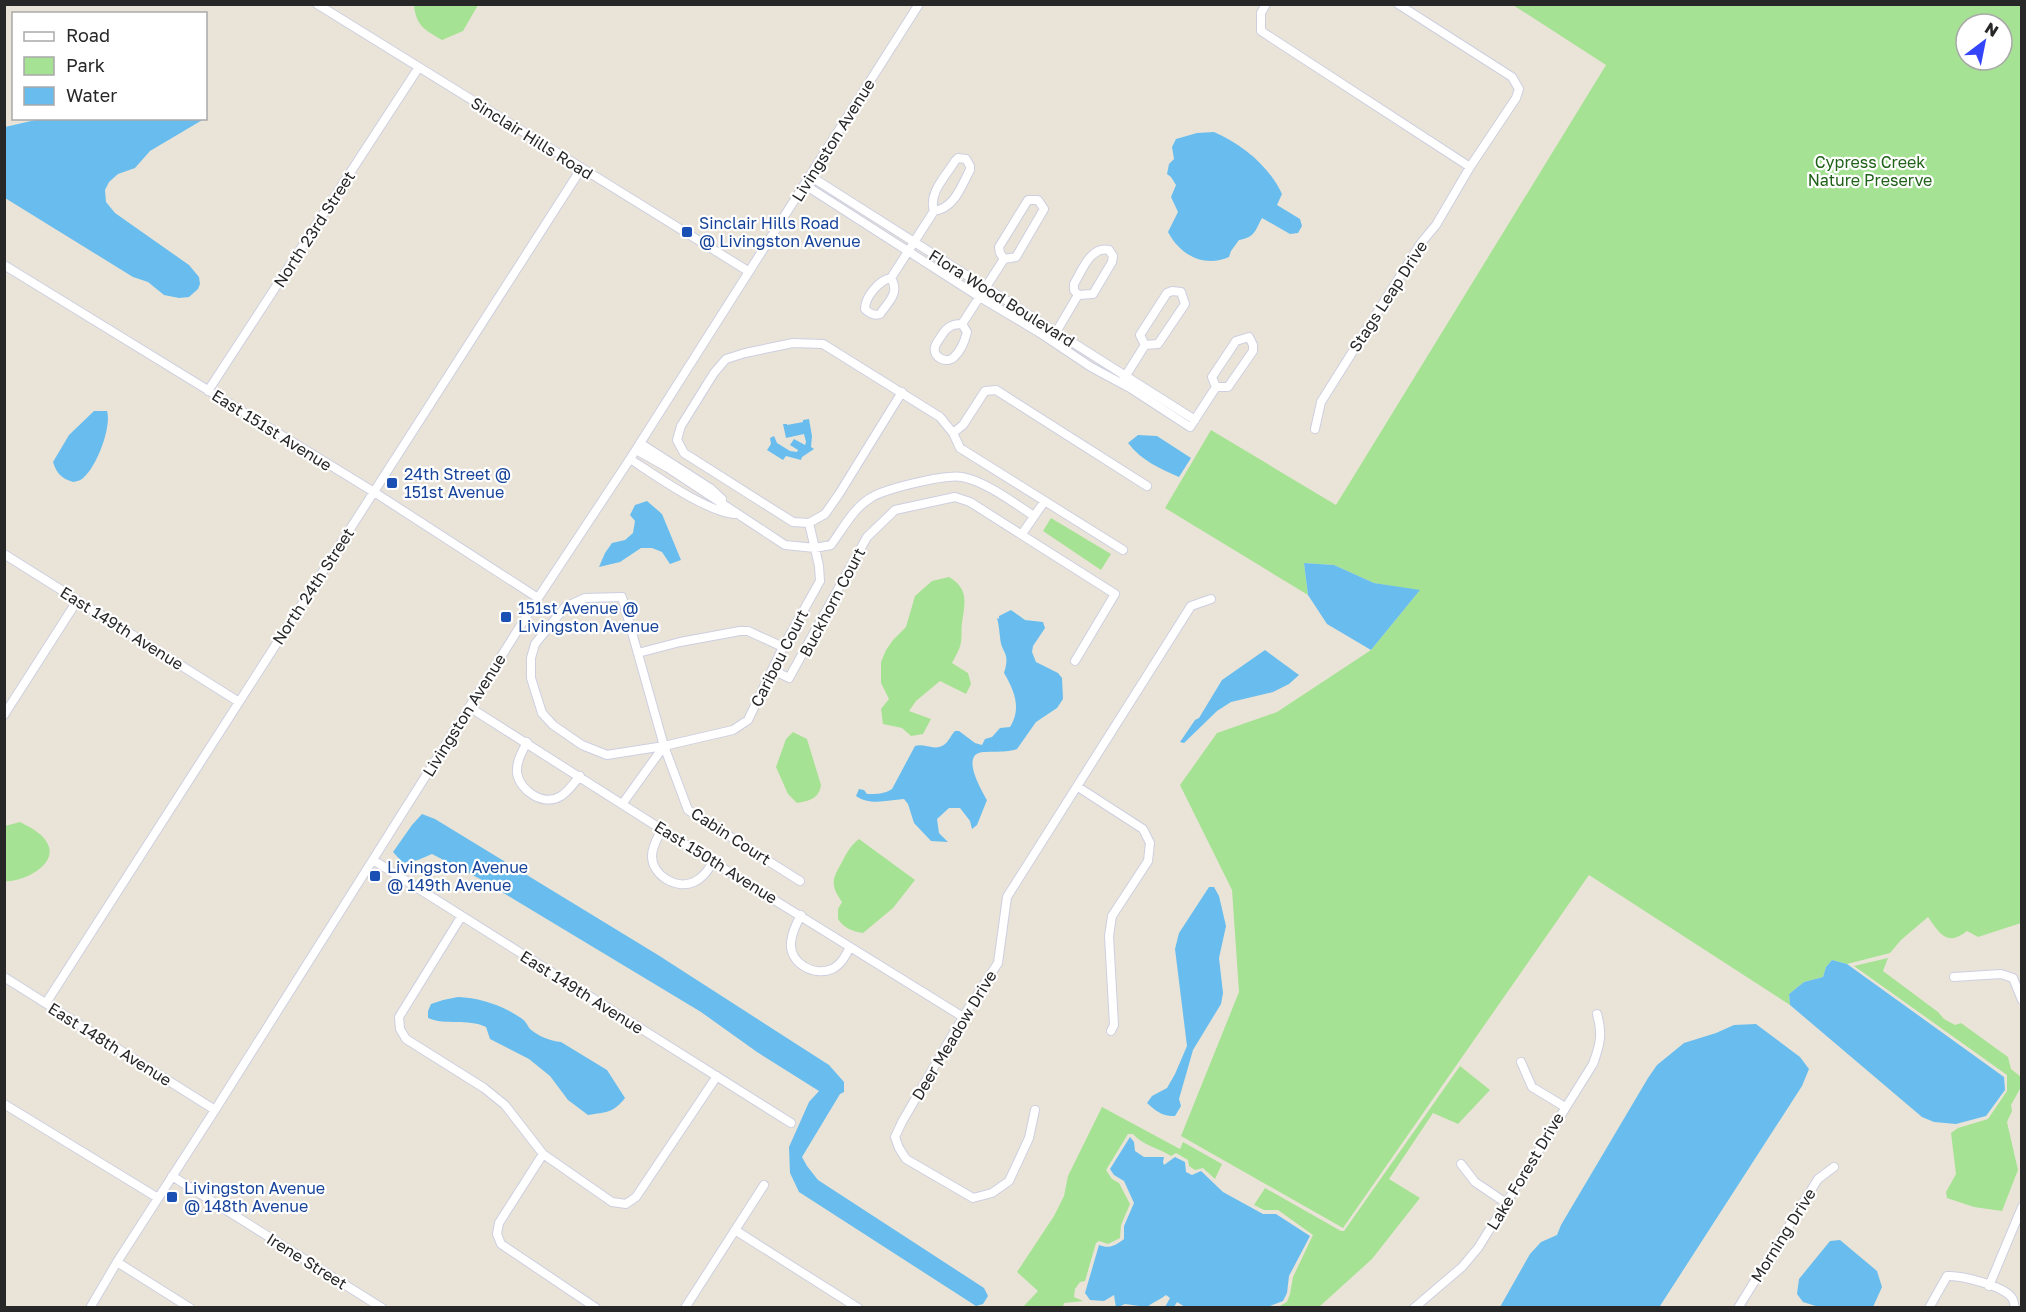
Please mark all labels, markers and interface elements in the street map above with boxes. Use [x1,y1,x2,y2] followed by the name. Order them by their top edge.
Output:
[12,12,207,120] legend
[1954,12,2014,72] north arrow
[1981,18,2002,41] text: N
[66,24,110,46] text: Road
[66,54,105,76] text: Park
[787,75,879,205] street label: Livingston Avenue
[66,84,117,106] text: Water
[467,92,597,184] street label: Sinclair Hills Road
[1808,152,1932,190] park label: Cypress Creek Nature Preserve
[269,167,359,291] street label: North 23rd Street
[699,213,860,251] place label: Sinclair Hills Road @ Livingston Avenue
[680,225,694,239] marker: Sinclair Hills Road @ Livingston Avenue
[1345,237,1431,355] street label: Stags Leap Drive
[925,245,1079,351] street label: Flora Wood Boulevard
[208,385,336,475] street label: East 151st Avenue
[404,464,511,502] place label: 24th Street @ 151st Avenue
[385,476,399,490] marker: 24th Street @ 151st Avenue
[268,524,358,648] street label: North 24th Street
[795,544,869,660] street label: Buckhorn Court
[57,582,187,674] street label: East 149th Avenue
[518,598,659,636] place label: 151st Avenue @ Livingston Avenue
[746,606,812,710] street label: Caribou Court
[499,610,513,624] marker: 151st Avenue @ Livingston Avenue
[418,650,510,780] street label: Livingston Avenue
[687,803,775,869] street label: Cabin Court
[651,816,781,908] street label: East 150th Avenue
[387,857,528,895] place label: Livingston Avenue @ 149th Avenue
[368,869,382,883] marker: Livingston Avenue @ 149th Avenue
[517,946,647,1038] street label: East 149th Avenue
[907,966,1001,1104] street label: Deer Meadow Drive
[45,998,175,1090] street label: East 148th Avenue
[1482,1109,1568,1233] street label: Lake Forest Drive
[184,1178,325,1216] place label: Livingston Avenue @ 148th Avenue
[1746,1184,1820,1286] street label: Morning Drive
[165,1190,179,1204] marker: Livingston Avenue @ 148th Avenue
[263,1228,351,1294] street label: Irene Street

